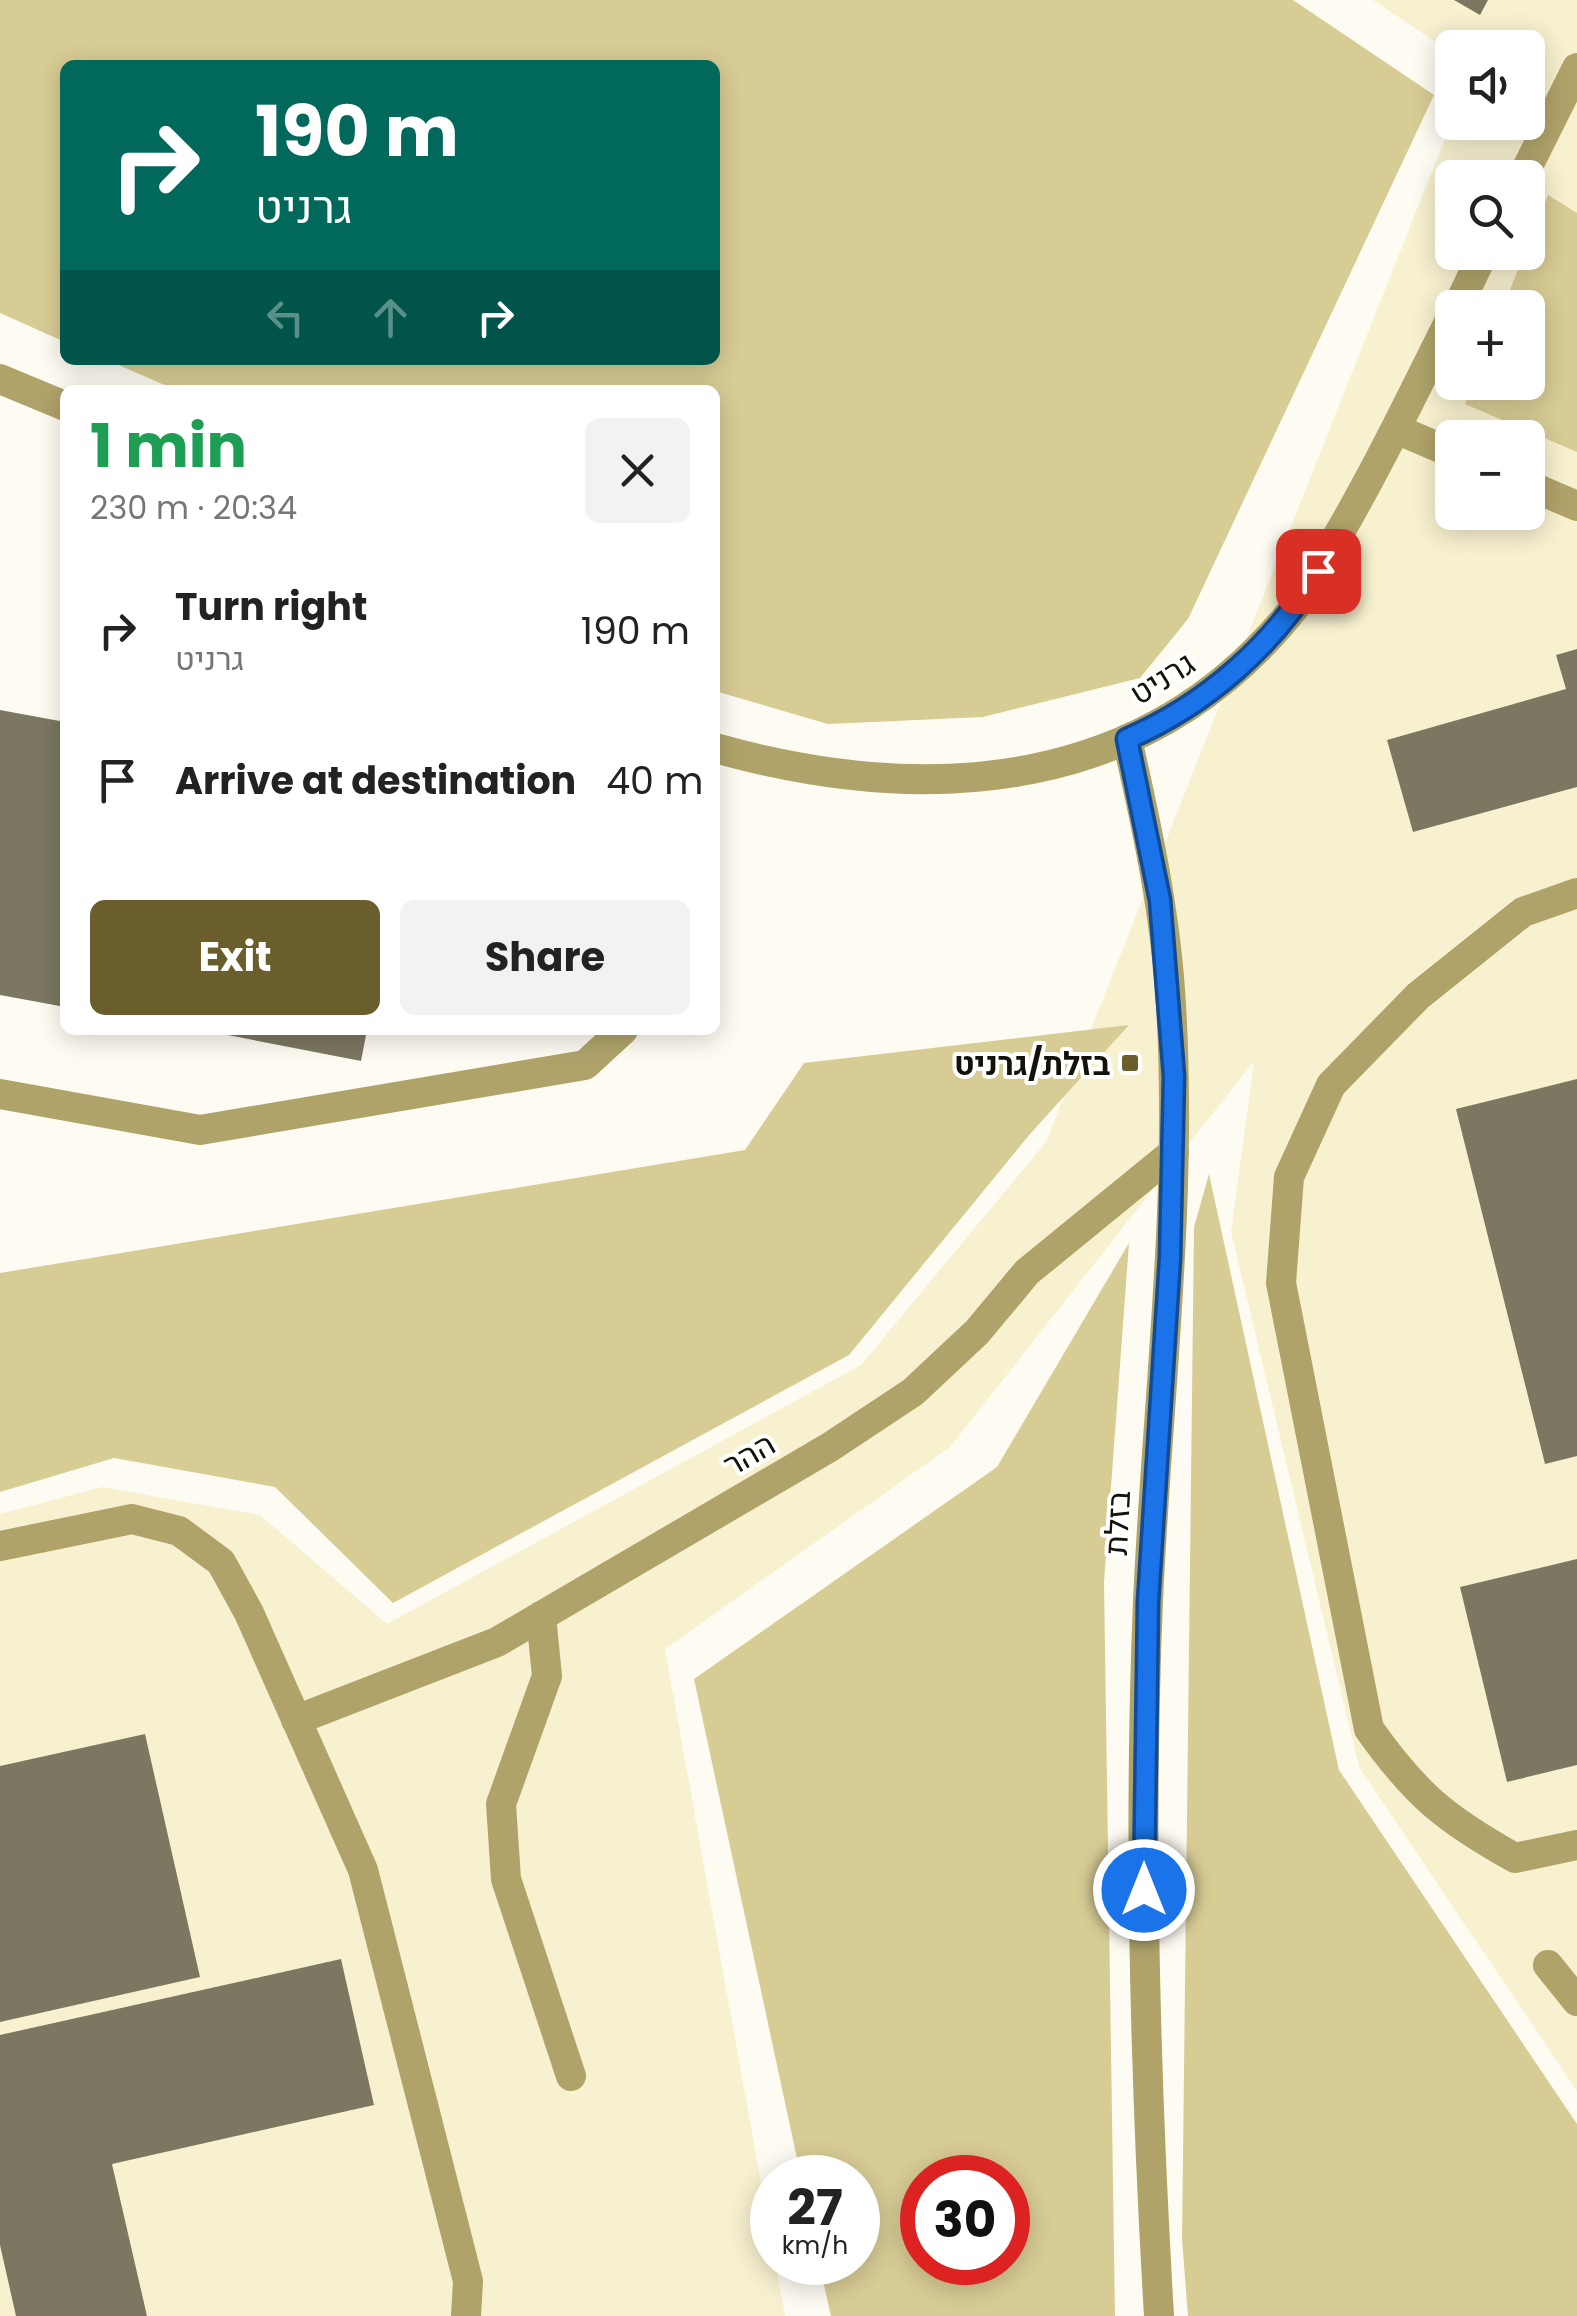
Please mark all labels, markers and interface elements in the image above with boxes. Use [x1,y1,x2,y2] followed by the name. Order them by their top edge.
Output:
[1435,30,1545,530] map controls
[1435,30,1545,140] button: sound
[255,82,459,181] text: 190 m
[90,100,220,230] icon: right
[1435,160,1545,270] button: search
[255,176,352,239] text: גרניט
[258,290,313,345] icon: left
[363,290,418,345] icon: ahead
[468,290,523,345] icon: right
[1435,290,1545,400] button: +
[90,404,247,488] text: 1 min
[585,418,690,523] button: close
[1435,420,1545,530] button: −
[90,485,297,530] text: 230 m · 20:34
[1276,529,1361,614] pin
[1291,544,1346,599] icon: arrive
[175,580,367,633] text: Turn right
[90,603,145,658] icon: right
[581,604,690,657] text: 190 m
[175,636,244,681] text: גרניט
[1121,641,1203,715] street label: גרניט
[90,753,145,808] icon: arrive
[175,754,576,807] text: Arrive at destination
[606,754,703,807] text: 40 m
[90,900,380,1015] button: Exit
[400,900,690,1015] button: Share
[954,1041,1110,1086] place label: בזלת/גרניט
[1119,1052,1141,1074] marker: בזלת/גרניט
[715,1421,783,1487] street label: ההר
[1093,1489,1141,1556] street label: בזלת
[1092,1838,1196,1942] position arrow
[900,2155,1030,2285] speed limit sign: 30
[787,2172,843,2243] text: 27
[782,2228,848,2263] text: km/h

